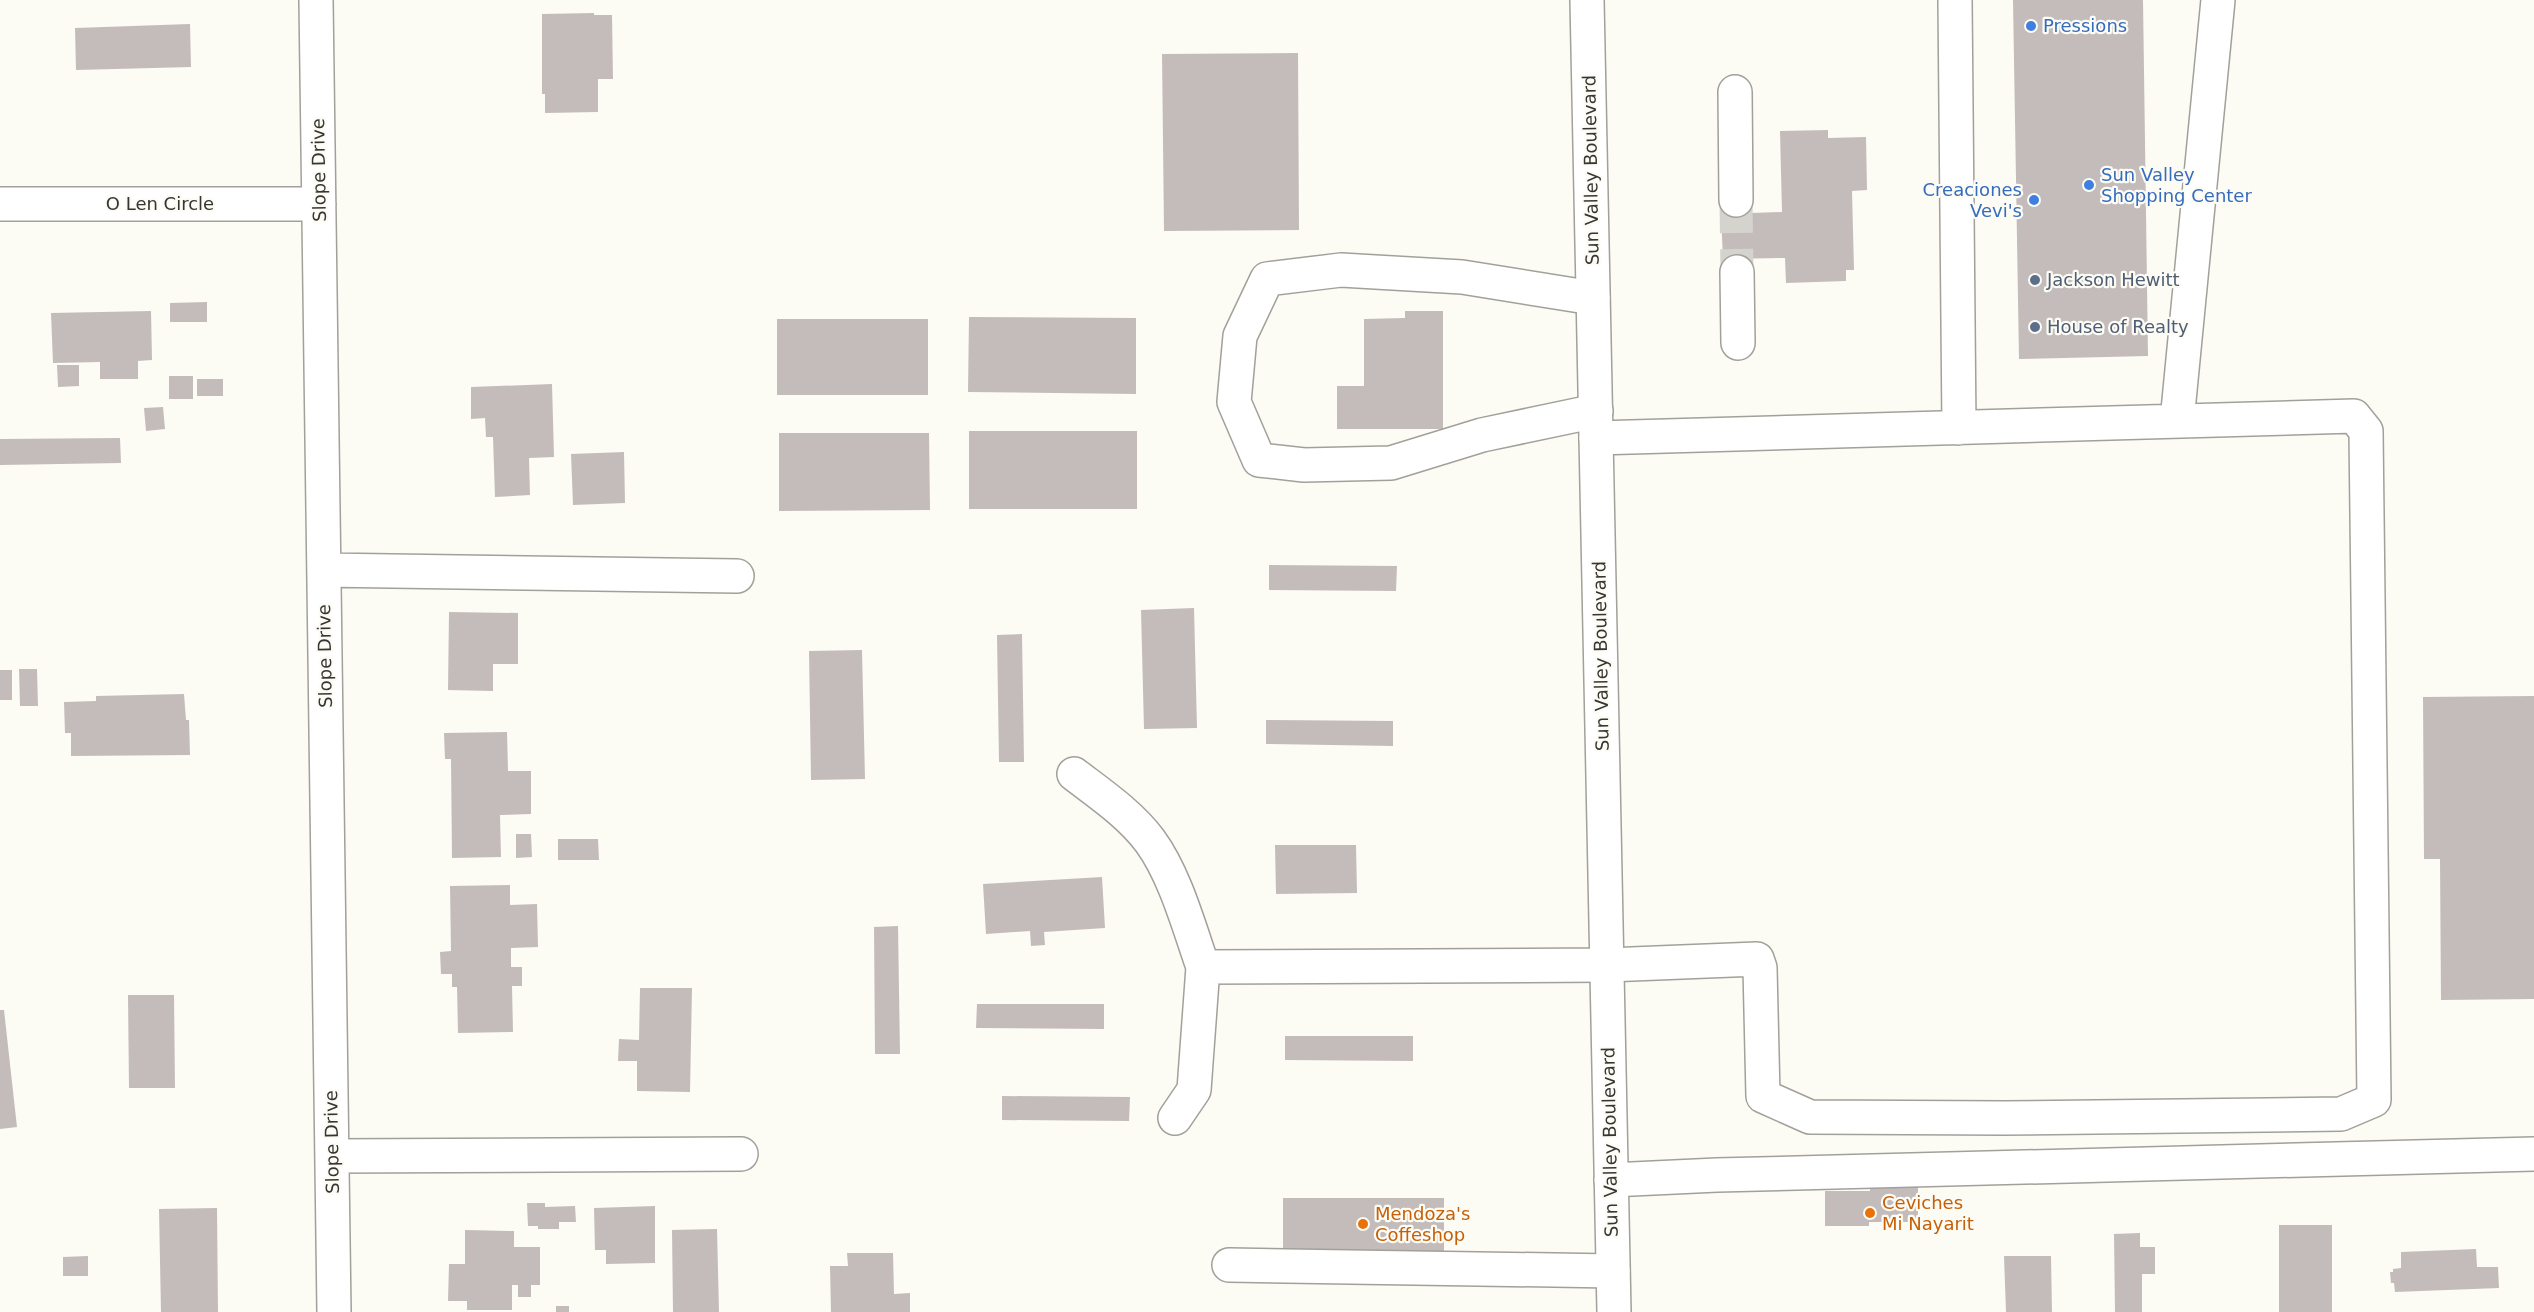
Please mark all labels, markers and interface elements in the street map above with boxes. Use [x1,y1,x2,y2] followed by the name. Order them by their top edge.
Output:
[2043,15,2127,36] place label: Pressions
[2024,19,2038,33] marker: Pressions
[1578,75,1603,265] street label: Sun Valley Boulevard
[307,118,330,222] street label: Slope Drive
[2101,164,2252,206] place label: Sun Valley Shopping Center
[2082,178,2096,192] marker: Sun Valley Shopping Center
[1923,179,2022,221] place label: Creaciones Vevi's
[106,193,214,214] street label: O Len Circle
[2027,193,2041,207] marker: Creaciones Vevi's
[2046,269,2180,290] place label: Jackson Hewitt
[2028,273,2042,287] marker: Jackson Hewitt
[2047,316,2189,337] place label: House of Realty
[2028,320,2042,334] marker: House of Realty
[1588,561,1613,751] street label: Sun Valley Boulevard
[313,604,336,708] street label: Slope Drive
[1597,1047,1622,1237] street label: Sun Valley Boulevard
[320,1090,343,1194] street label: Slope Drive
[1882,1192,1974,1234] place label: Ceviches Mi Nayarit
[1375,1203,1470,1245] place label: Mendoza's Coffeshop
[1863,1206,1877,1220] marker: Ceviches Mi Nayarit
[1356,1217,1370,1231] marker: Mendoza's Coffeshop

